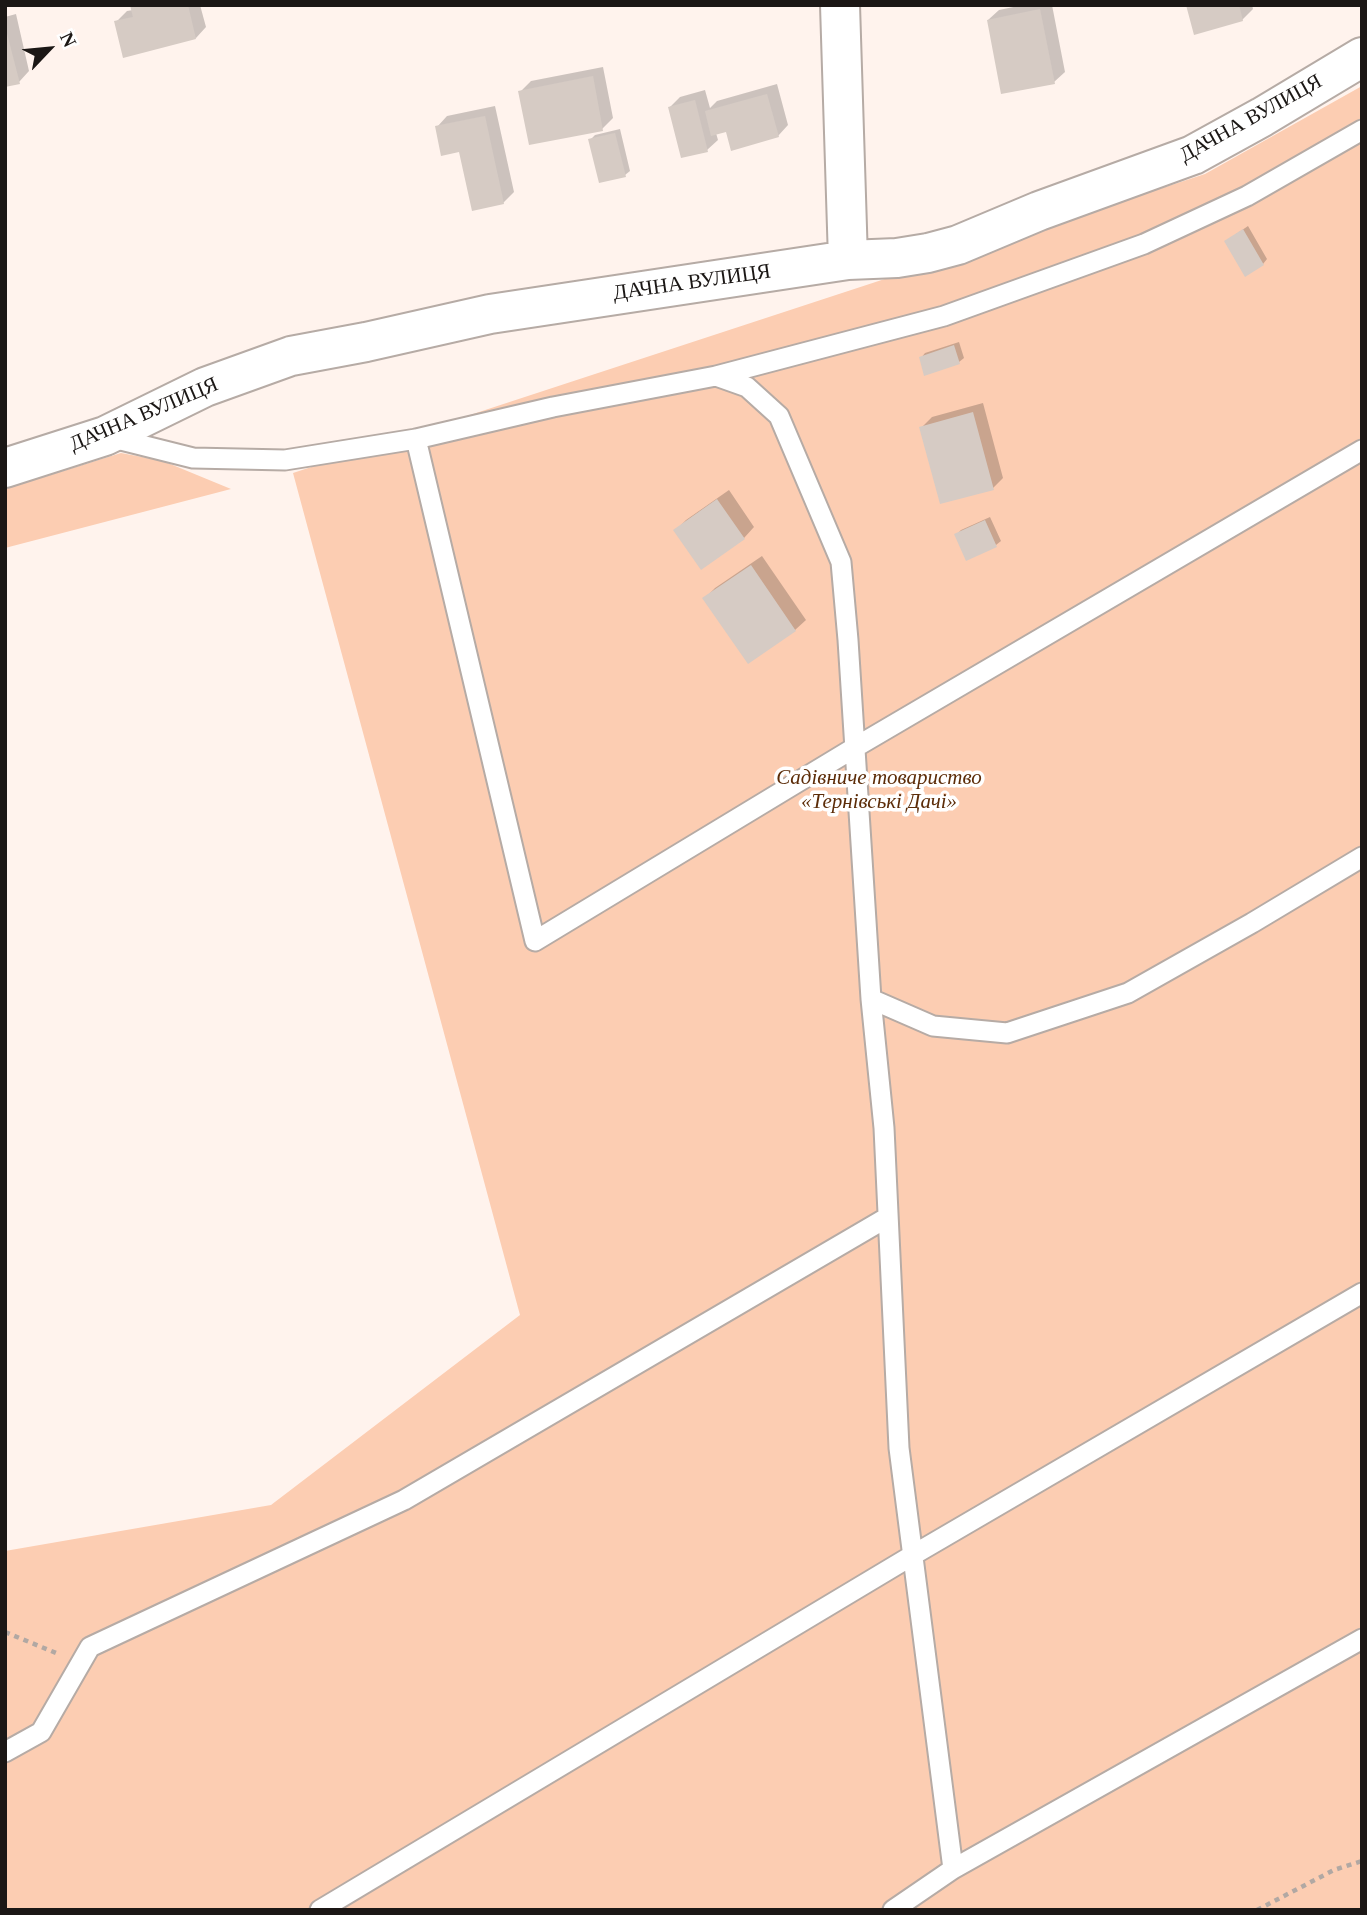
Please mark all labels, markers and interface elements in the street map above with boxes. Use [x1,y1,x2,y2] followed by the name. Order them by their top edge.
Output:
[14,14,84,84] north arrow
[56,29,81,50] text: N
[1175,69,1327,169] street label: ДАЧНА ВУЛИЦЯ
[612,259,772,307] street label: ДАЧНА ВУЛИЦЯ
[66,372,222,458] street label: ДАЧНА ВУЛИЦЯ
[776,765,982,815] park label: Садівниче товариство «Тернівські Дачі»

